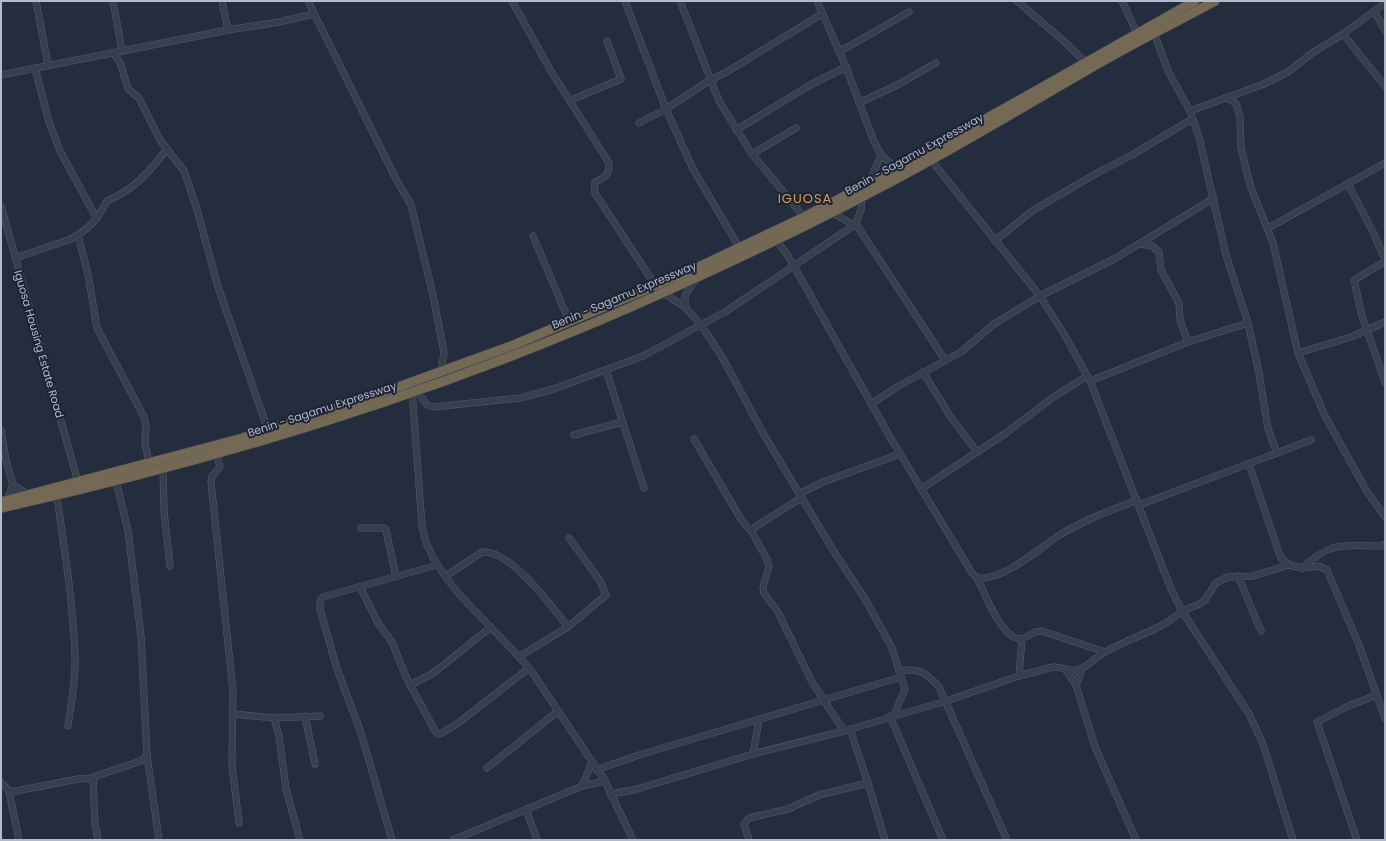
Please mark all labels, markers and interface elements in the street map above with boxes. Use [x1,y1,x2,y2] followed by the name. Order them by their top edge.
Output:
[842,109,987,199] street label: Benin - Sagamu Expressway
[778,189,832,208] district label: IGUOSA
[549,257,700,333] street label: Benin - Sagamu Expressway
[10,268,68,420] street label: Iguosa Housing Estate Road
[245,377,399,441] street label: Benin - Sagamu Expressway

